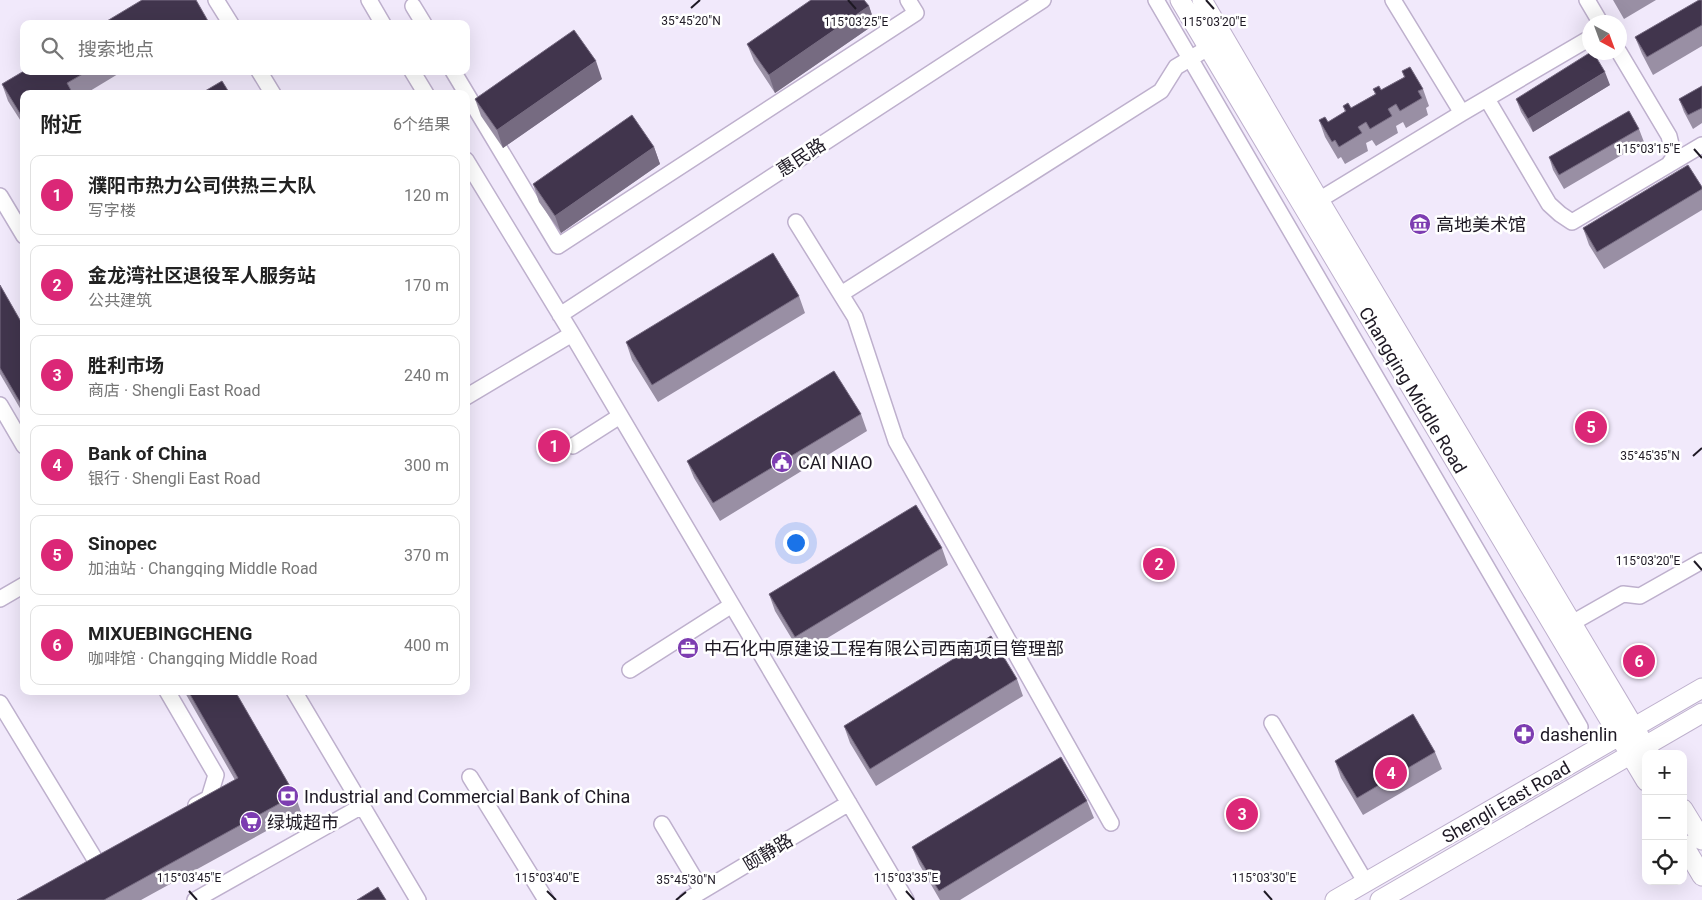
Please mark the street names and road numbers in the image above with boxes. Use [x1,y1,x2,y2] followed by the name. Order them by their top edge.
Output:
[773,133,829,181] street label: 惠民路
[1355,303,1471,477] street label: Changqing Middle Road
[1438,757,1574,847] street label: Shengli East Road
[739,829,797,875] street label: 颐静路

